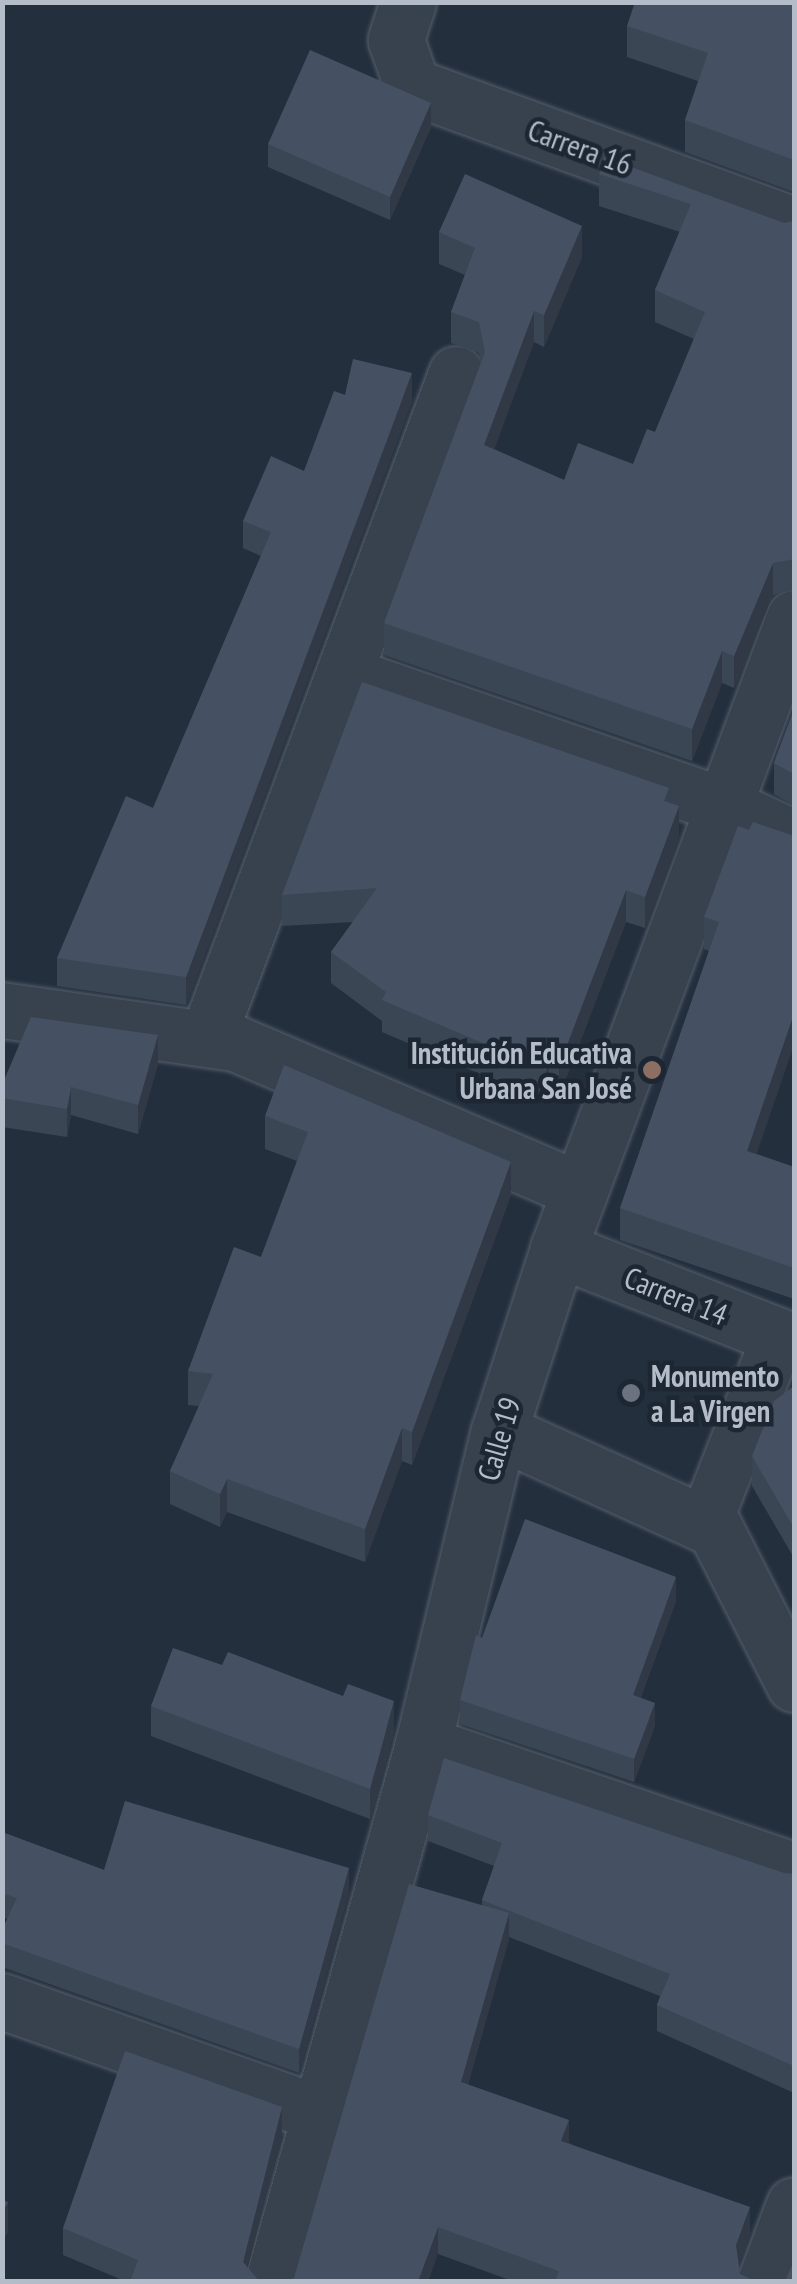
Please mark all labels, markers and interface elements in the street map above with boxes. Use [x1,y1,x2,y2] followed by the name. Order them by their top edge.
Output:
[523,112,637,182] street label: Carrera 16
[411,1035,632,1106] place label: Institución Educativa Urbana San José
[641,1059,663,1081] marker: Institución Educativa Urbana San José
[619,1259,733,1333] street label: Carrera 14
[651,1358,779,1428] place label: Monumento a La Virgen
[620,1382,642,1404] marker: Monumento a La Virgen
[470,1393,528,1485] street label: Calle 19

